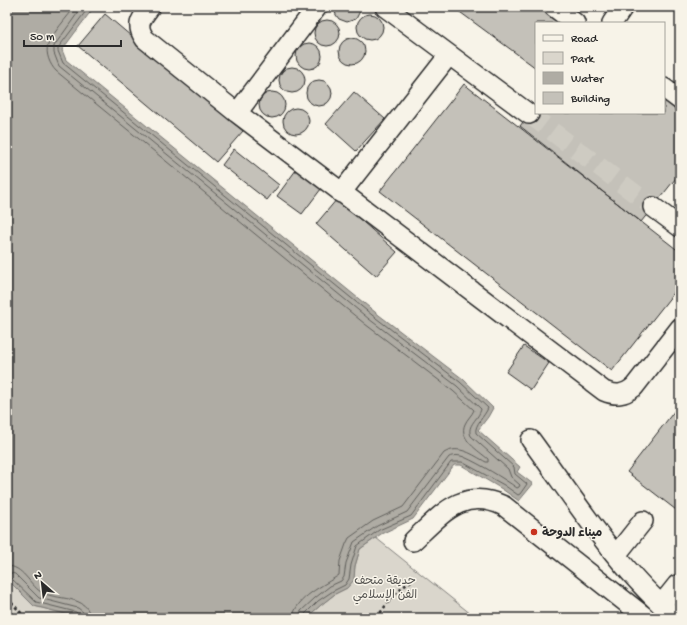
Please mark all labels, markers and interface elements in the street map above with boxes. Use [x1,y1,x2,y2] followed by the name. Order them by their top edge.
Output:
[24,22,121,48] scale bar
[535,22,665,114] legend
[30,31,55,45] text: 50 m
[571,33,598,47] text: Road
[570,53,596,67] text: Park
[571,73,605,87] text: Water
[570,93,610,107] text: Building
[542,526,602,541] place label: ميناء الدوحة
[529,527,539,537] marker: ميناء الدوحة
[22,563,62,603] north arrow
[32,569,44,583] text: N
[353,575,417,605] park label: حديقة متحف الفن الإسلامي

